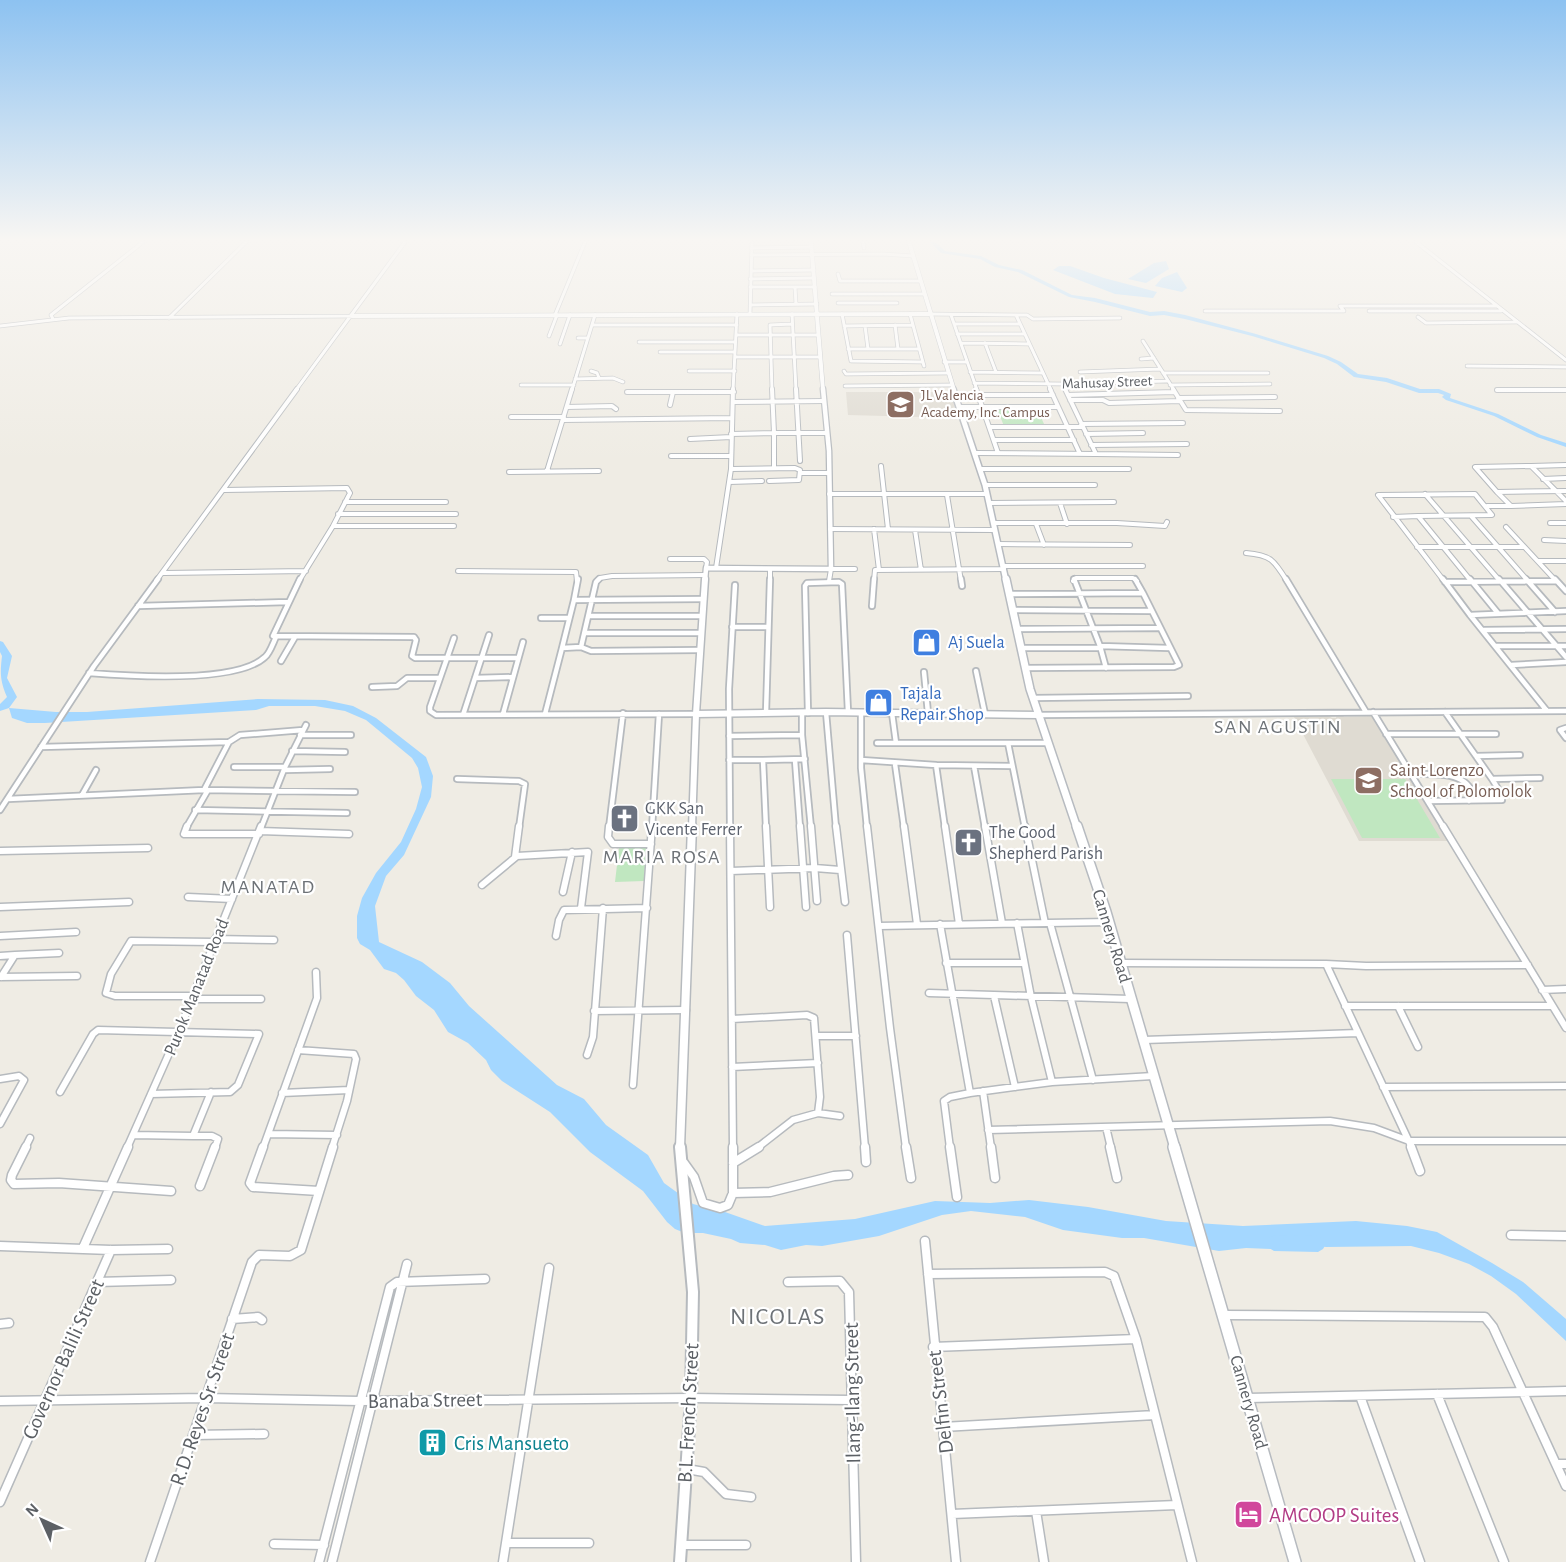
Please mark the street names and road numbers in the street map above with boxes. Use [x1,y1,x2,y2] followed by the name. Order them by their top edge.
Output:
[1062,373,1153,392] street label: Mahusay Street
[1088,887,1134,985] street label: Cannery Road
[161,916,233,1058] street label: Purok Manatad Road
[19,1276,108,1442] street label: Governor Balili Street
[841,1322,864,1464] street label: Ilang-Ilang Street
[167,1330,239,1488] street label: R.D. Reyes Sr. Street
[674,1342,703,1483] street label: B.L. French Street
[924,1349,957,1455] street label: Delfin Street
[1226,1353,1270,1451] street label: Cannery Road
[367,1389,483,1412] street label: Banaba Street

